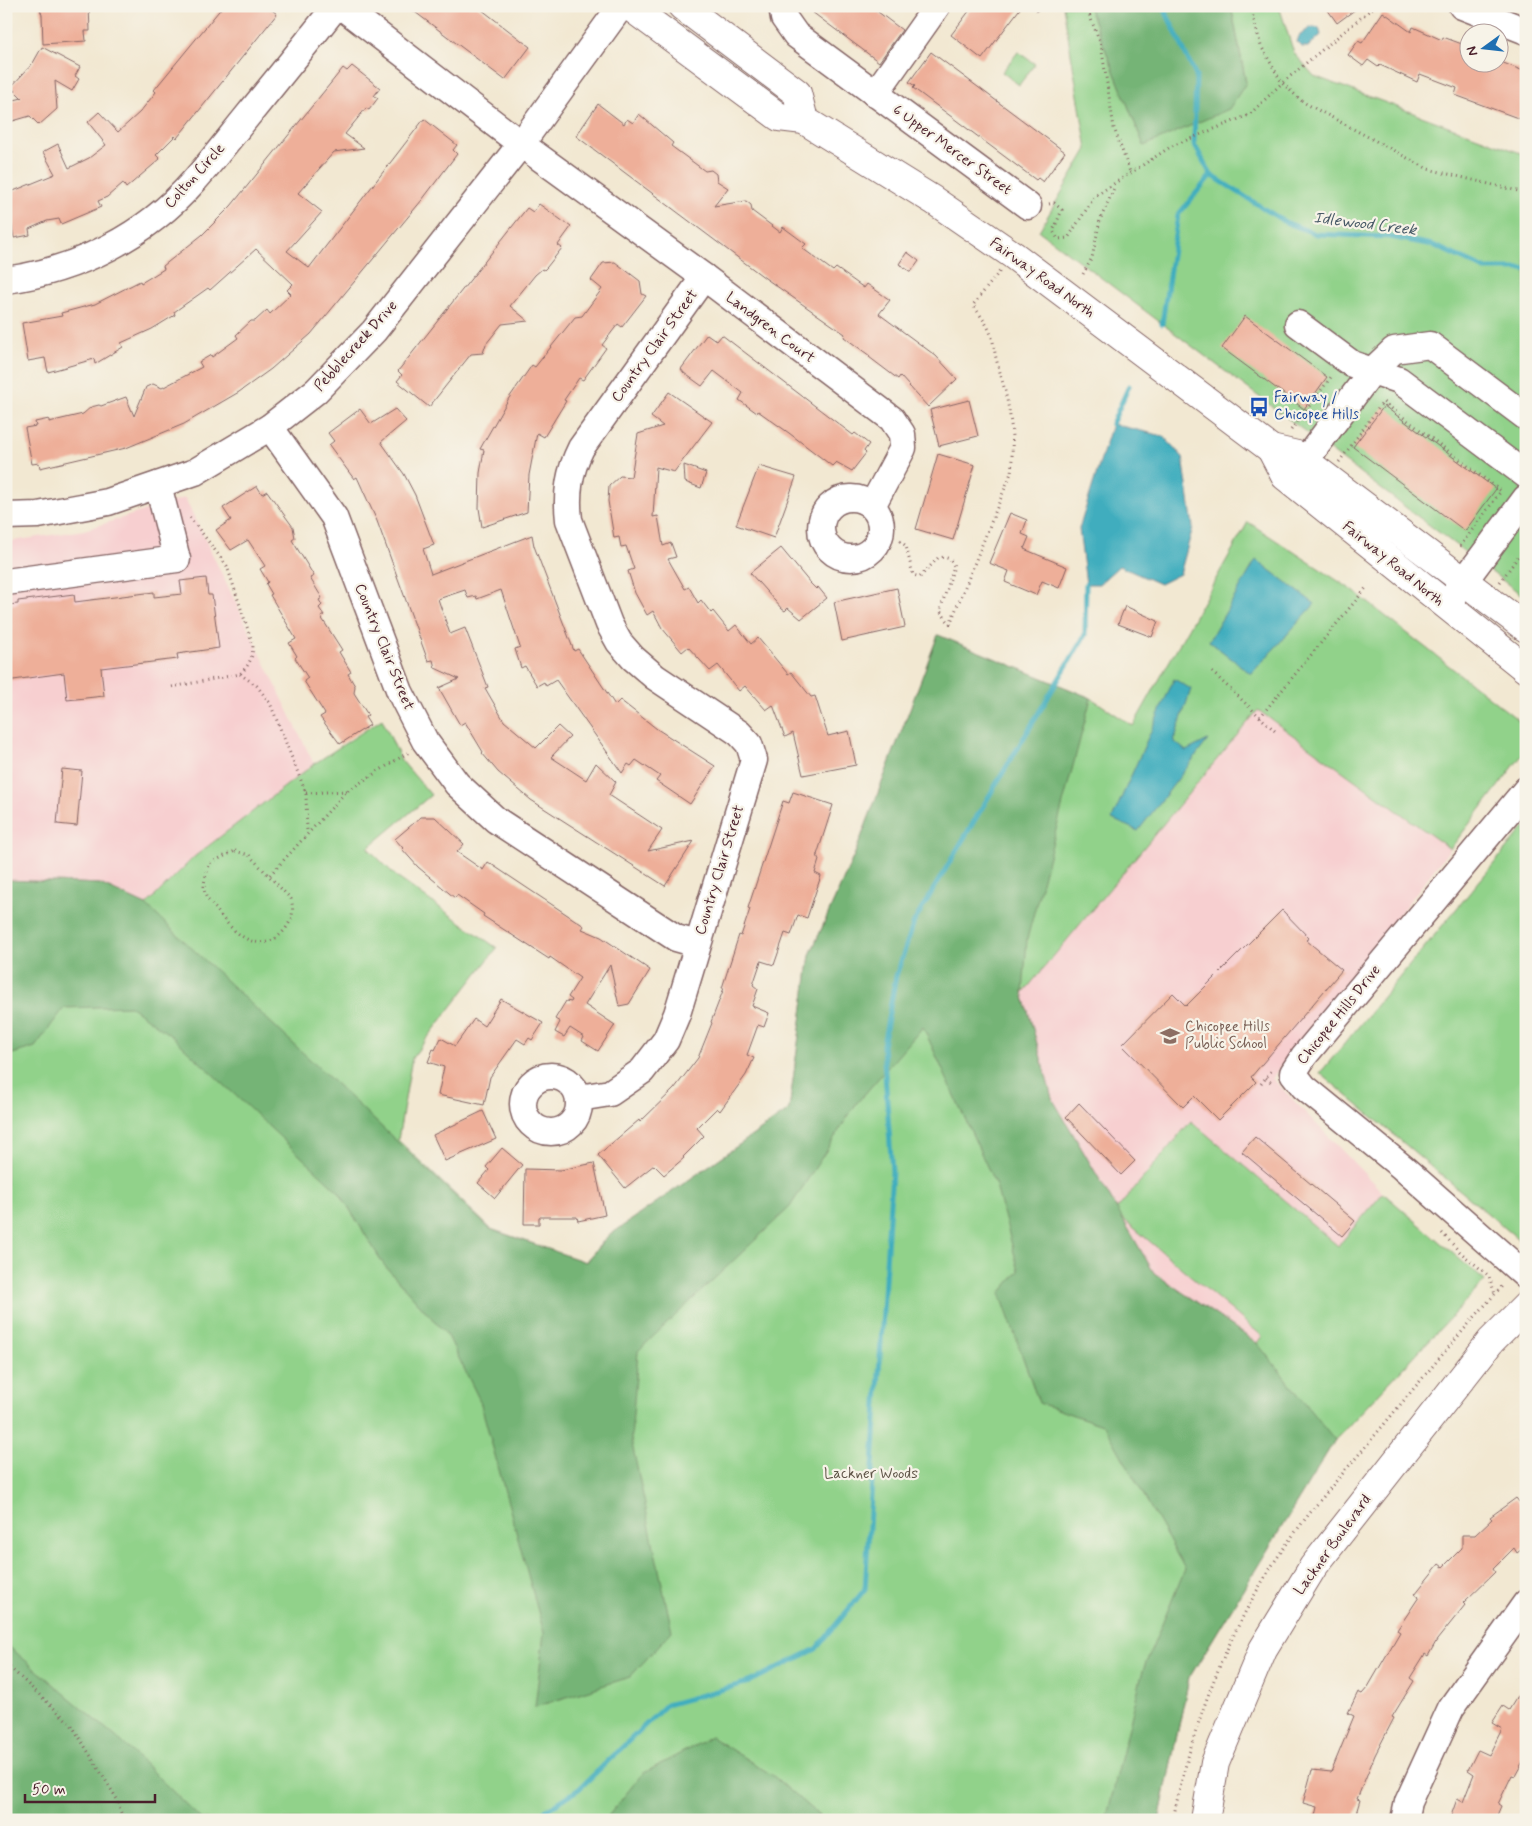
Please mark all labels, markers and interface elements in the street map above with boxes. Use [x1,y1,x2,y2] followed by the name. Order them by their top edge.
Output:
[1460,22,1510,72] north arrow
[1463,44,1482,58] text: N
[889,100,1016,200] street label: 6 Upper Mercer Street
[160,139,230,213] street label: Colton Circle
[1312,207,1418,241] water label: Idlewood Creek
[985,233,1099,323] street label: Fairway Road North
[607,286,703,406] street label: Country Clair Street
[721,288,819,368] street label: Landgren Court
[310,296,402,396] street label: Pebblecreek Drive
[1274,388,1359,425] place label: Fairway / Chicopee Hills
[1248,396,1270,418] bus stop icon: Fairway / Chicopee Hills
[1338,517,1448,611] street label: Fairway Road North
[349,581,419,713] street label: Country Clair Street
[691,803,749,937] street label: Country Clair Street
[1293,961,1386,1069] street label: Chicopee Hills Drive
[1185,1017,1270,1054] place label: Chicopee Hills Public School
[1159,1025,1181,1047] school or university icon: Chicopee Hills Public School
[824,1464,918,1484] park label: Lackner Woods
[1290,1491,1376,1599] street label: Lackner Boulevard
[25,1771,155,1803] scale bar
[32,1780,66,1800] text: 50 m

